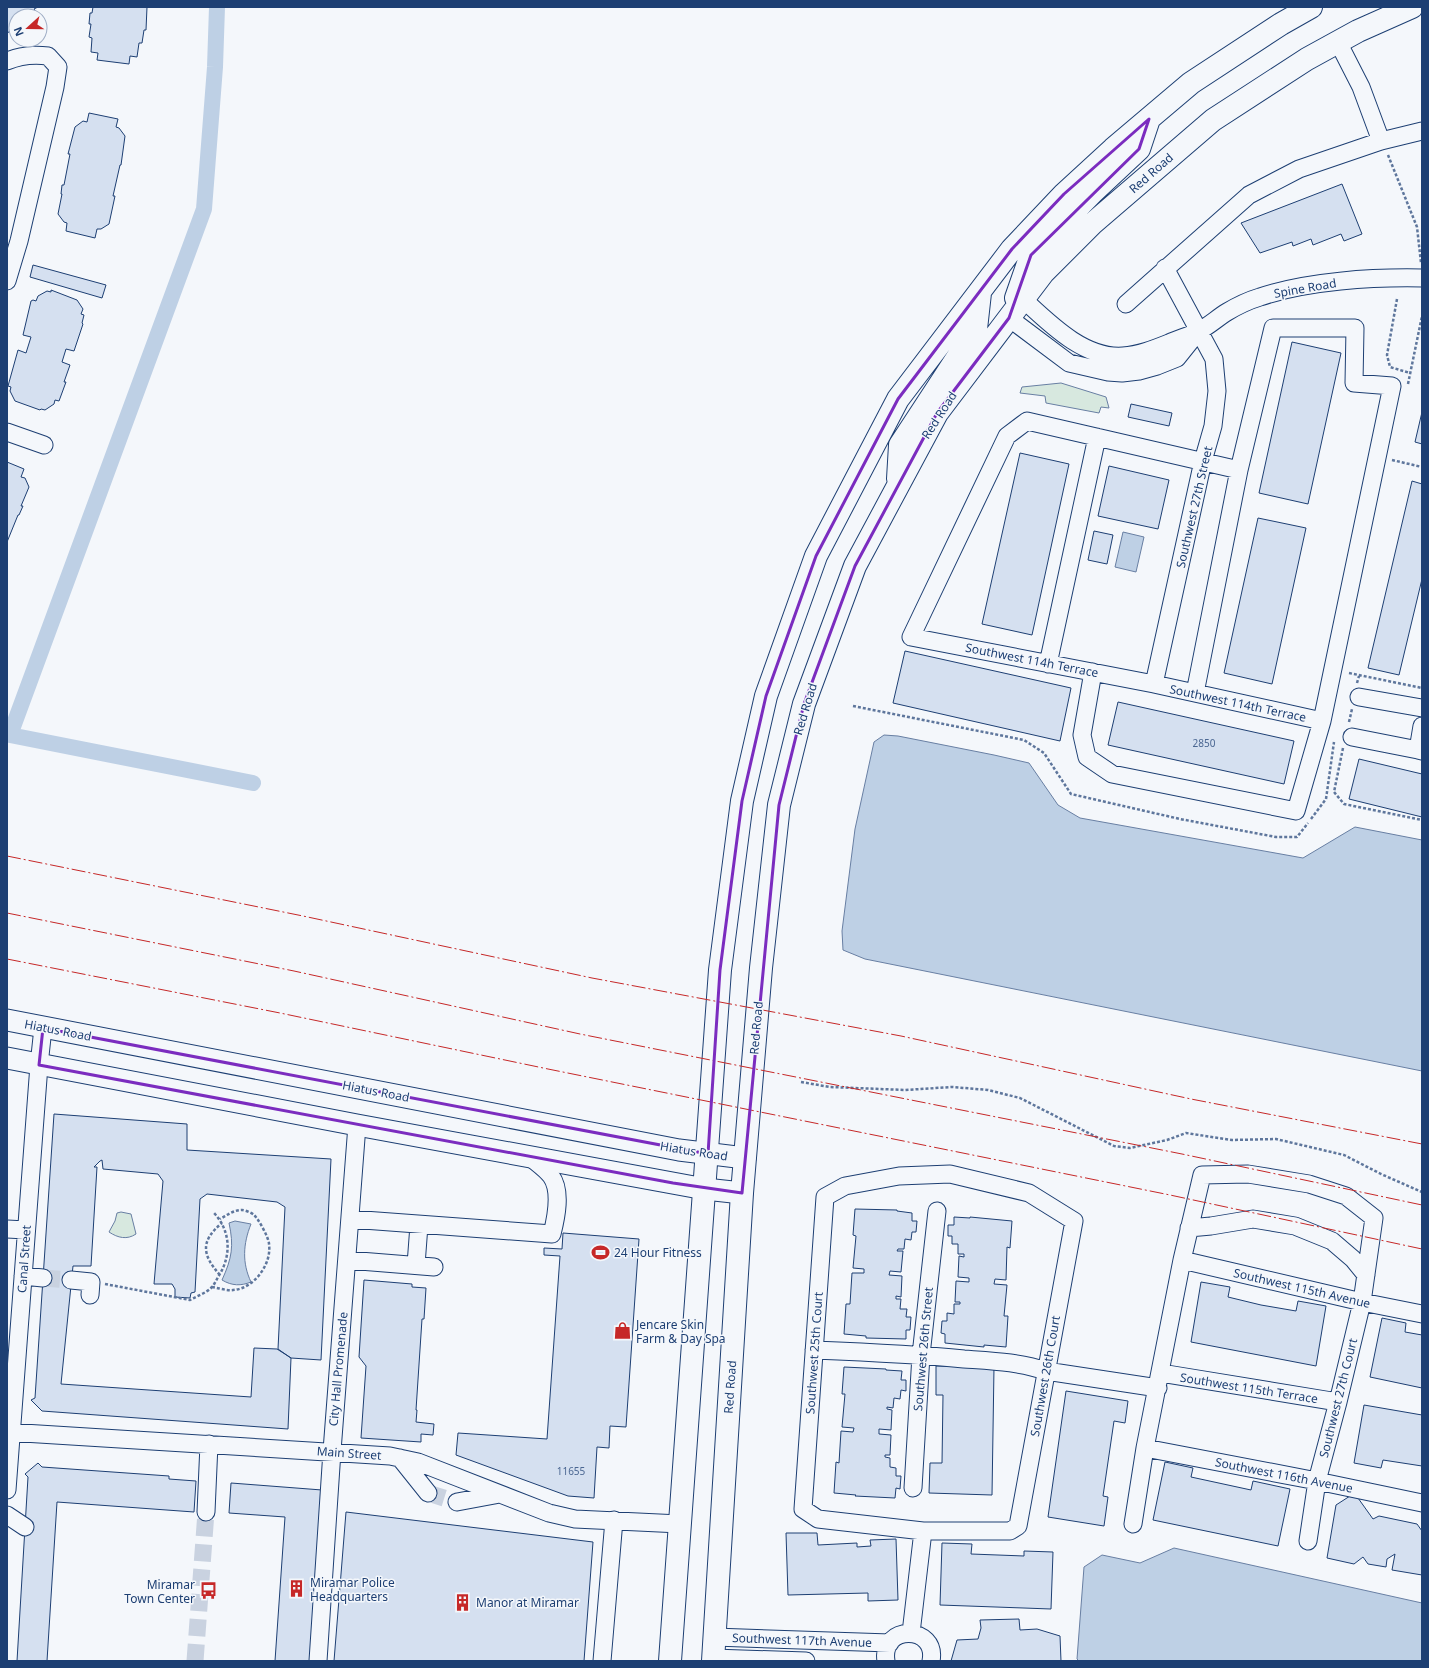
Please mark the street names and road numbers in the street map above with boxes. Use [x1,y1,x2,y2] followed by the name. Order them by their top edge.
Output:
[1125,149,1177,197] street label: Red Road
[1272,274,1338,302] street label: Spine Road
[917,388,961,442] street label: Red Road
[1172,444,1216,570] street label: Southwest 27th Street
[964,639,1100,681] street label: Southwest 114h Terrace
[1168,680,1308,726] street label: Southwest 114th Terrace
[789,681,821,737] street label: Red Road
[745,1001,767,1055] street label: Red Road
[23,1015,93,1045] street label: Hiatus Road
[341,1076,411,1106] street label: Hiatus Road
[659,1137,729,1165] street label: Hiatus Road
[13,1224,35,1294] street label: Canal Street
[1232,1264,1372,1312] street label: Southwest 115th Avenue
[909,1286,937,1412] street label: Southwest 26th Street
[801,1291,827,1415] street label: Southwest 25th Court
[325,1311,351,1427] street label: City Hall Promenade
[1026,1314,1064,1438] street label: Southwest 26th Court
[1315,1336,1361,1460] street label: Southwest 27th Court
[720,1360,740,1414] street label: Red Road
[1179,1369,1319,1407] street label: Southwest 115th Terrace
[316,1442,383,1464] street label: Main Street
[1214,1453,1355,1497] street label: Southwest 116th Avenue
[732,1629,872,1651] street label: Southwest 117th Avenue

